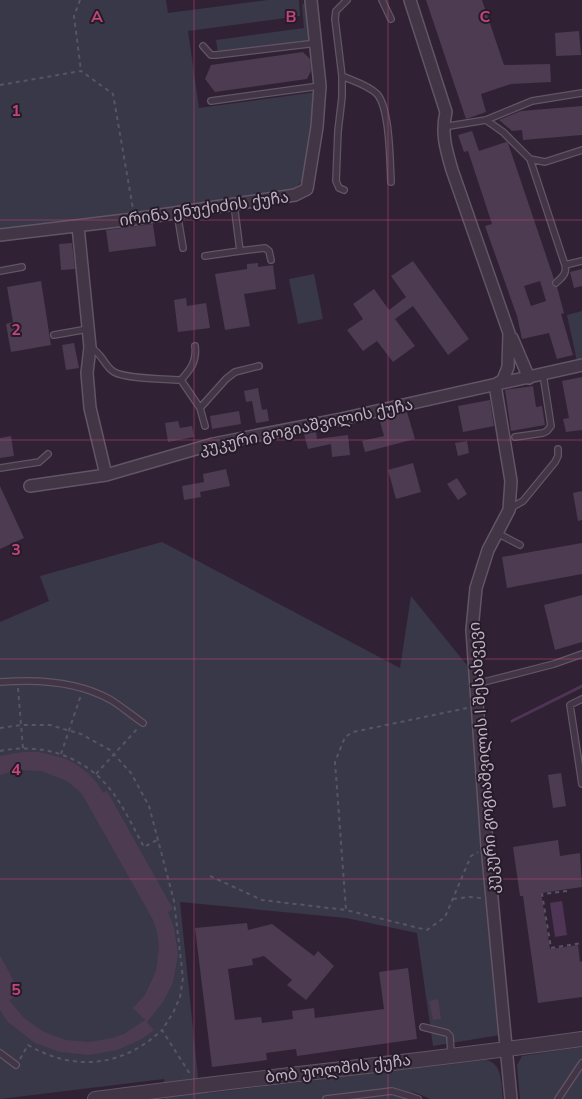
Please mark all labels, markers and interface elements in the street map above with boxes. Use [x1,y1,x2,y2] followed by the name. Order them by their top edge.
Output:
[91,6,103,28] text: A
[285,6,297,28] text: B
[480,6,491,28] text: C
[11,100,21,122] text: 1
[118,186,290,232] street label: ირინა ენუქიძის ქუჩა
[11,319,21,341] text: 2
[197,394,415,460] street label: კუკური გოგიაშვილის ქუჩა
[11,539,21,561] text: 3
[464,621,504,895] street label: კუკური გოგიაშვილის I შესახვევი
[11,759,21,781] text: 4
[11,979,21,1001] text: 5
[264,1049,412,1089] street label: ბობ უოლშის ქუჩა

